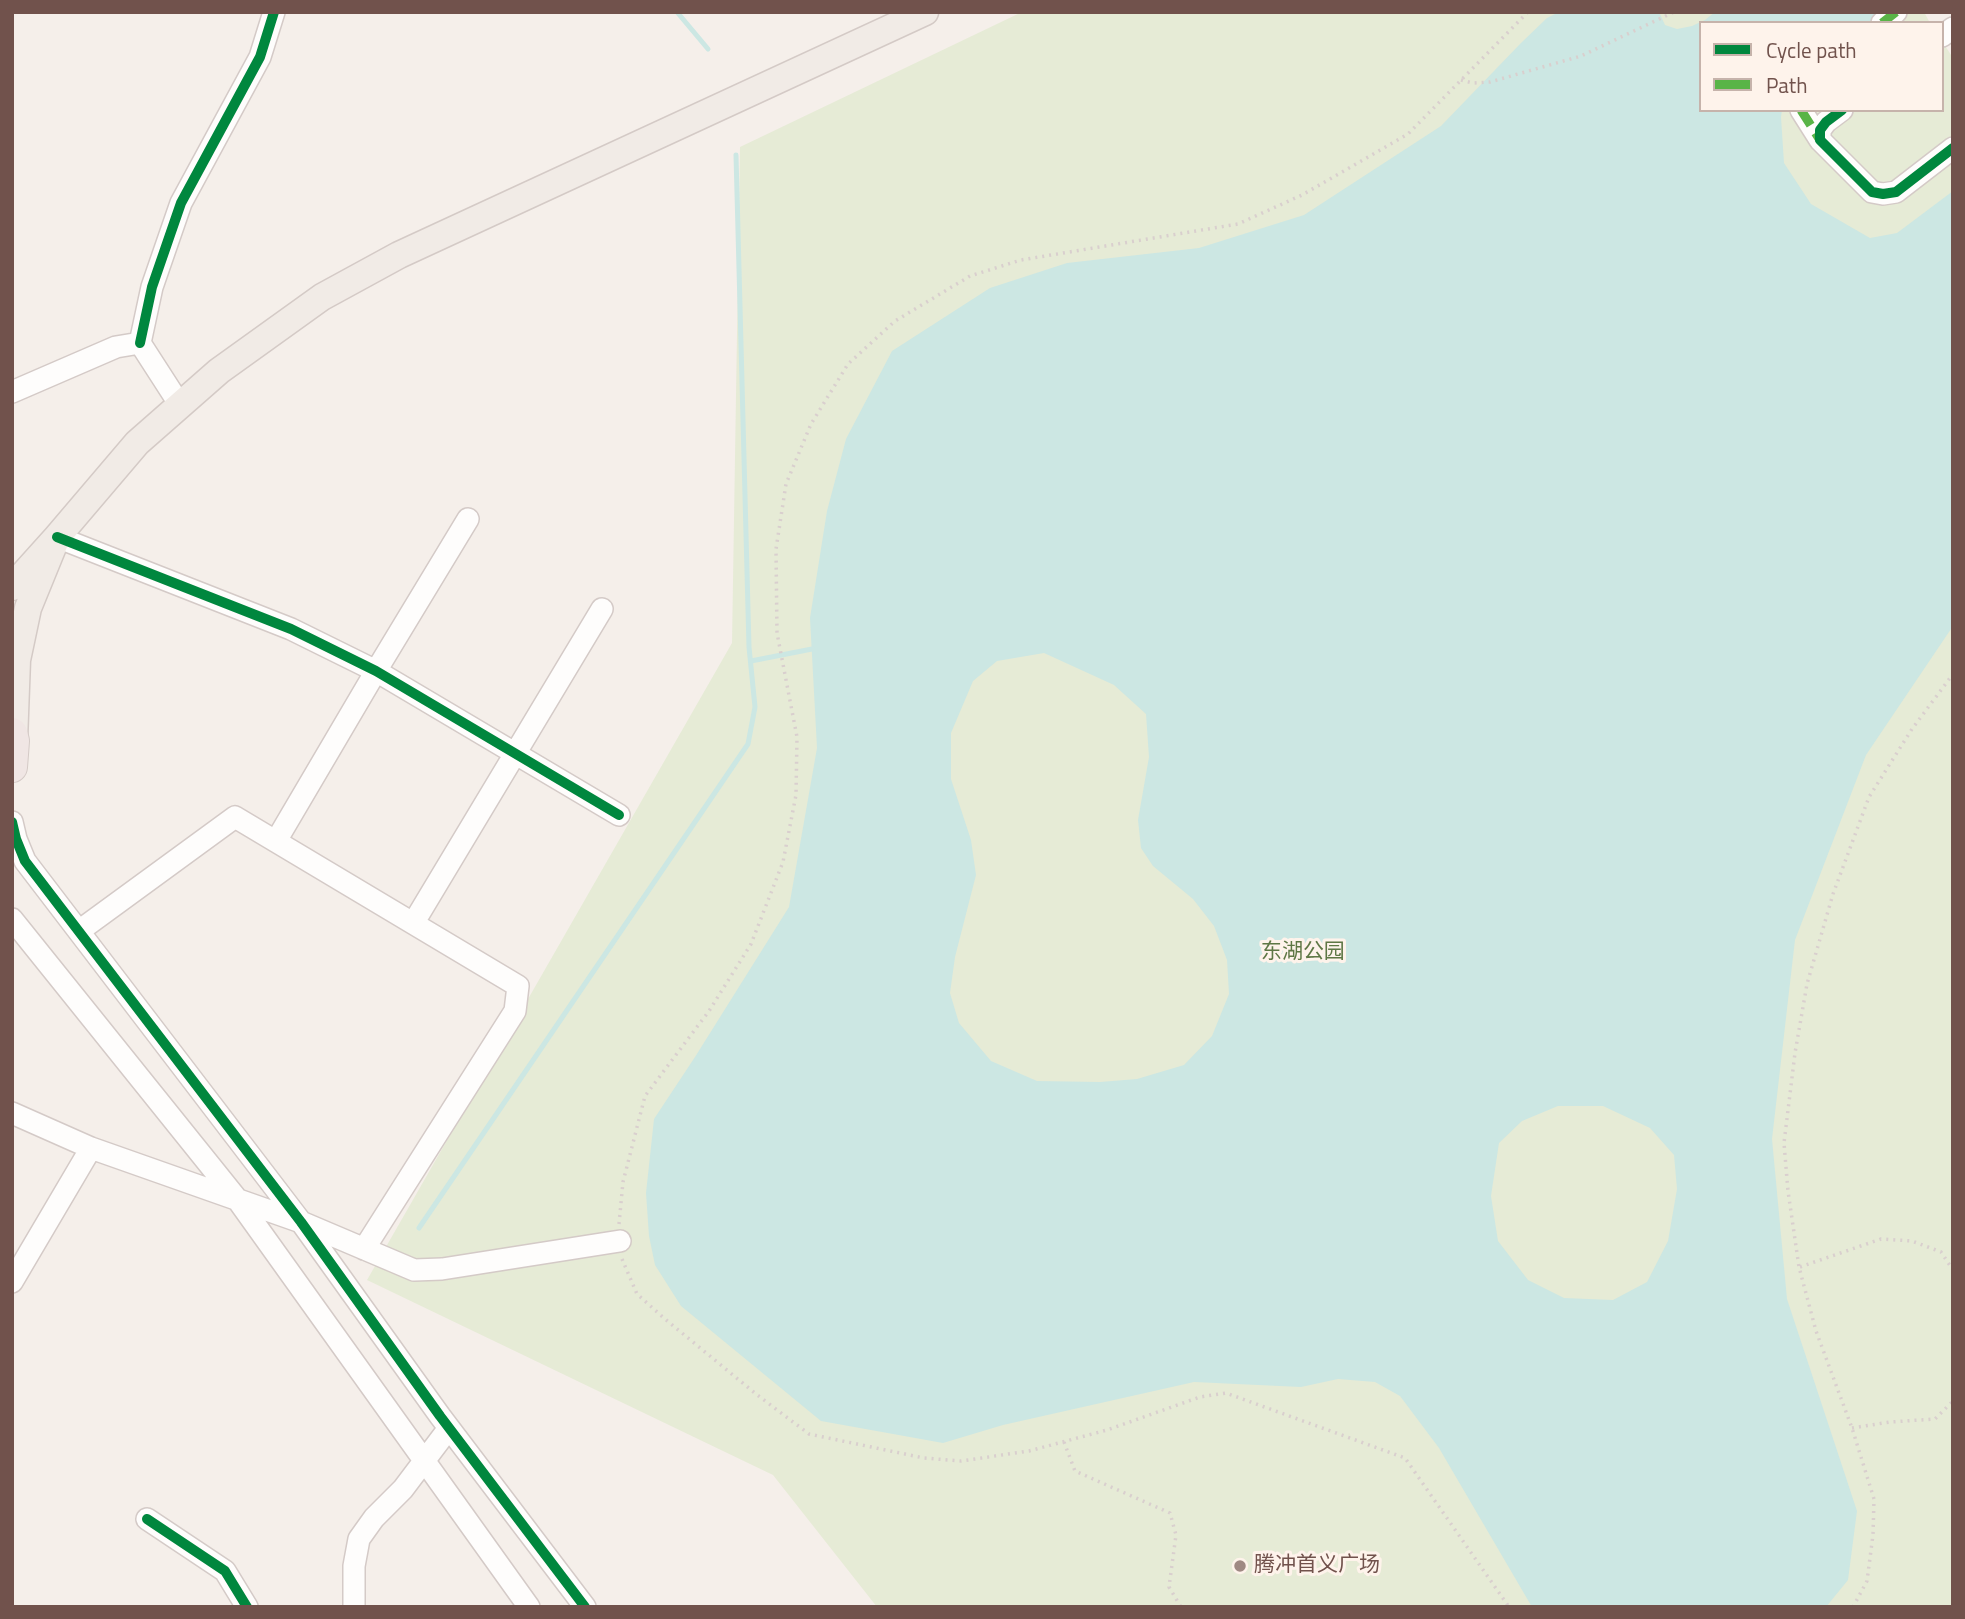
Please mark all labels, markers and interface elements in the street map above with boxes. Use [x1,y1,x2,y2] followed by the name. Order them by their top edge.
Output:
[1699,21,1944,112] legend
[1766,34,1857,66] text: Cycle path
[1766,69,1808,101] text: Path
[1261,940,1345,966] park label: 东湖公园
[1254,1553,1380,1579] place label: 腾冲首义广场
[1232,1558,1248,1574] marker: 腾冲首义广场

